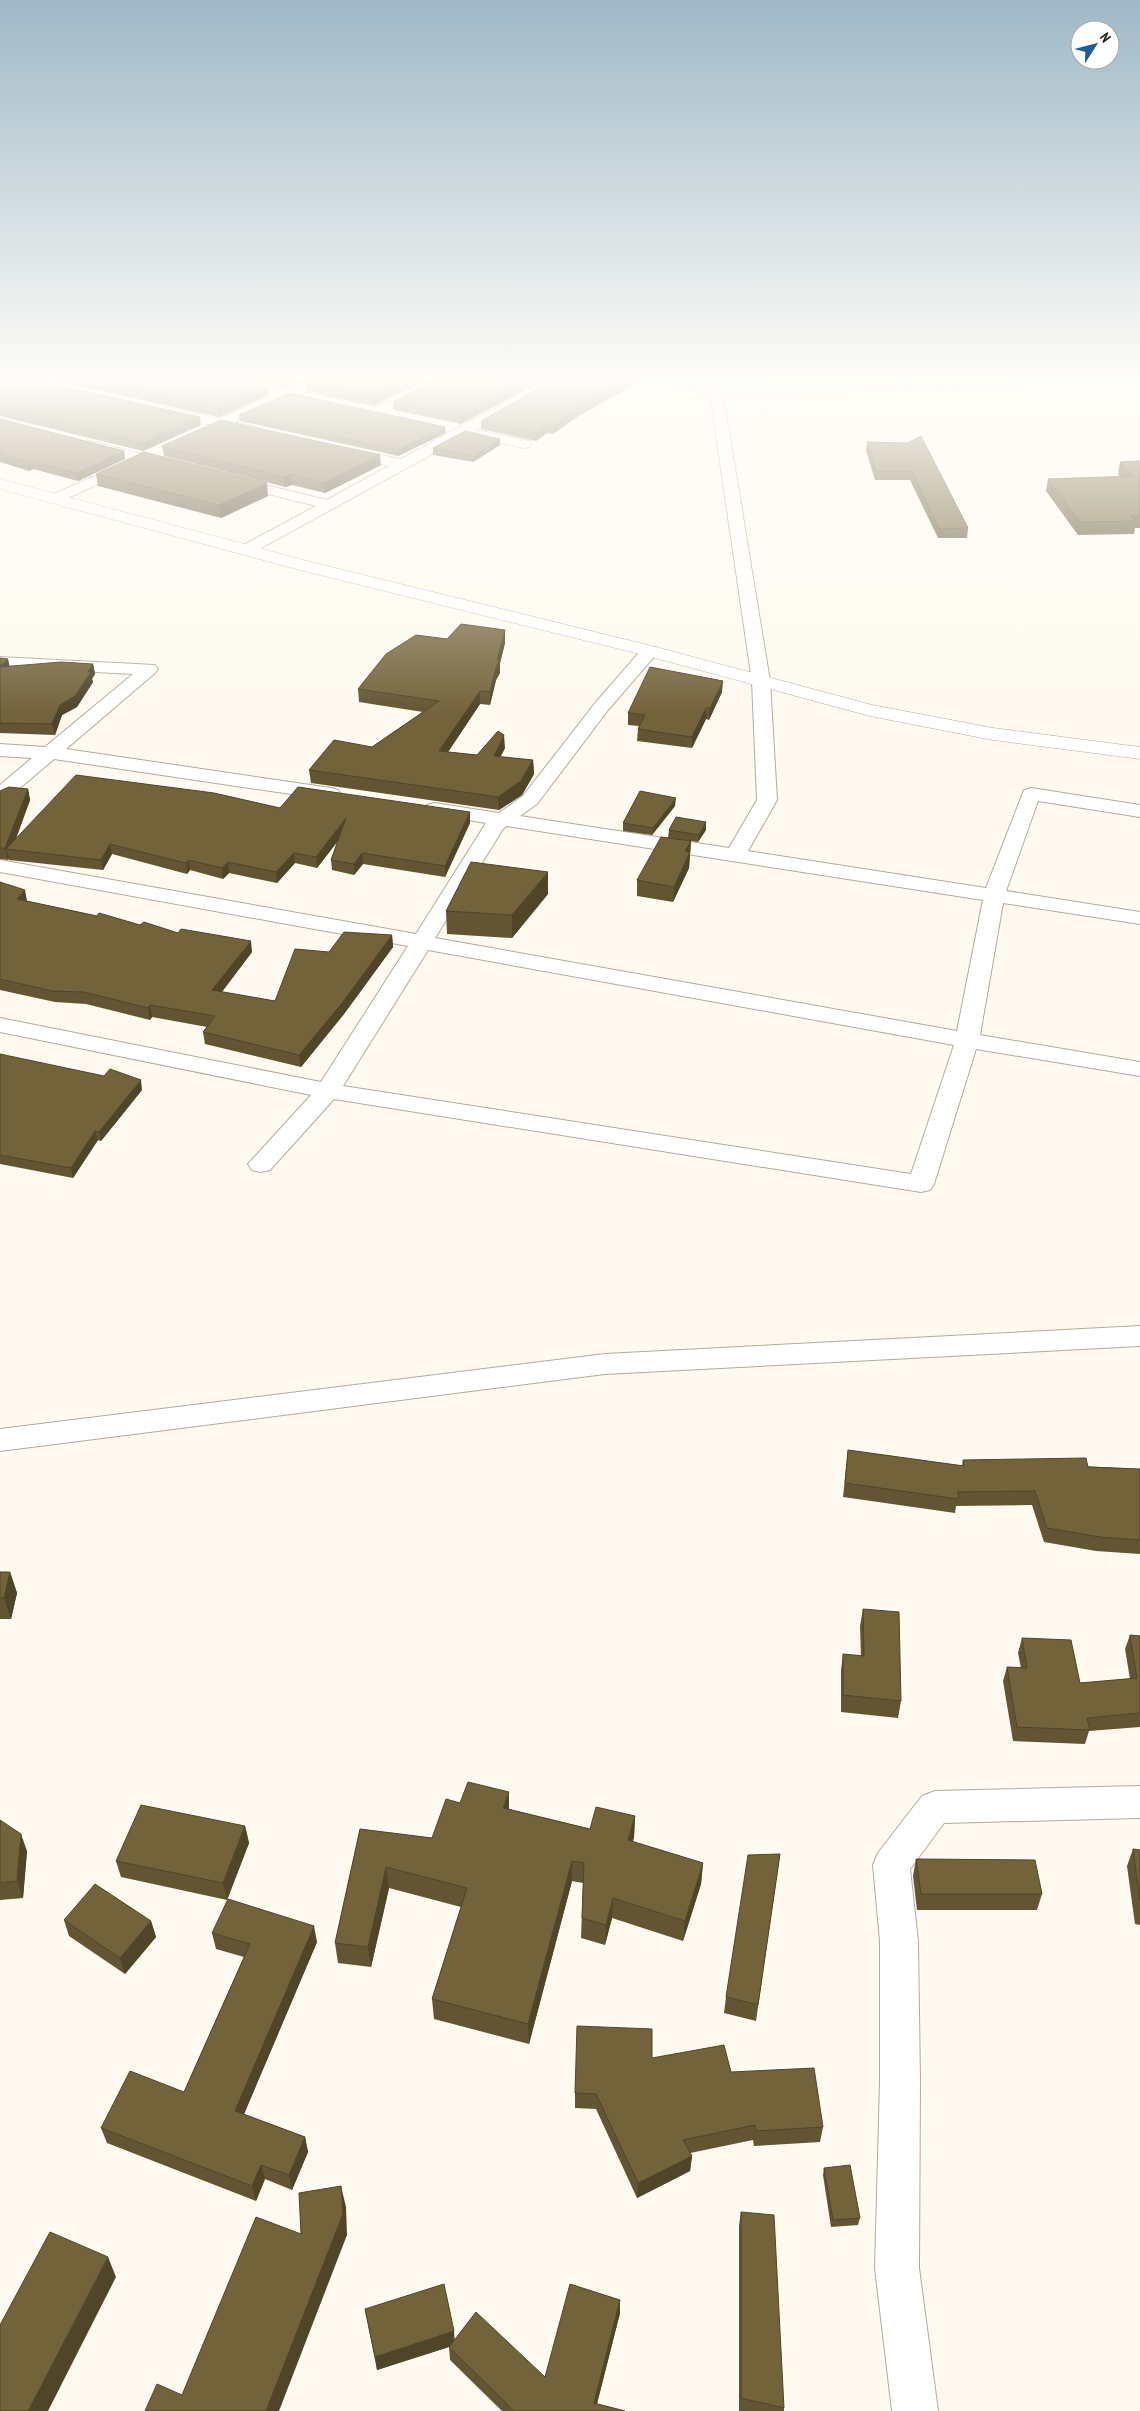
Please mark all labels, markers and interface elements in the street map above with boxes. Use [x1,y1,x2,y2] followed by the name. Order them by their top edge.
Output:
[1070,20,1120,70] north arrow
[1096,29,1115,46] text: N

